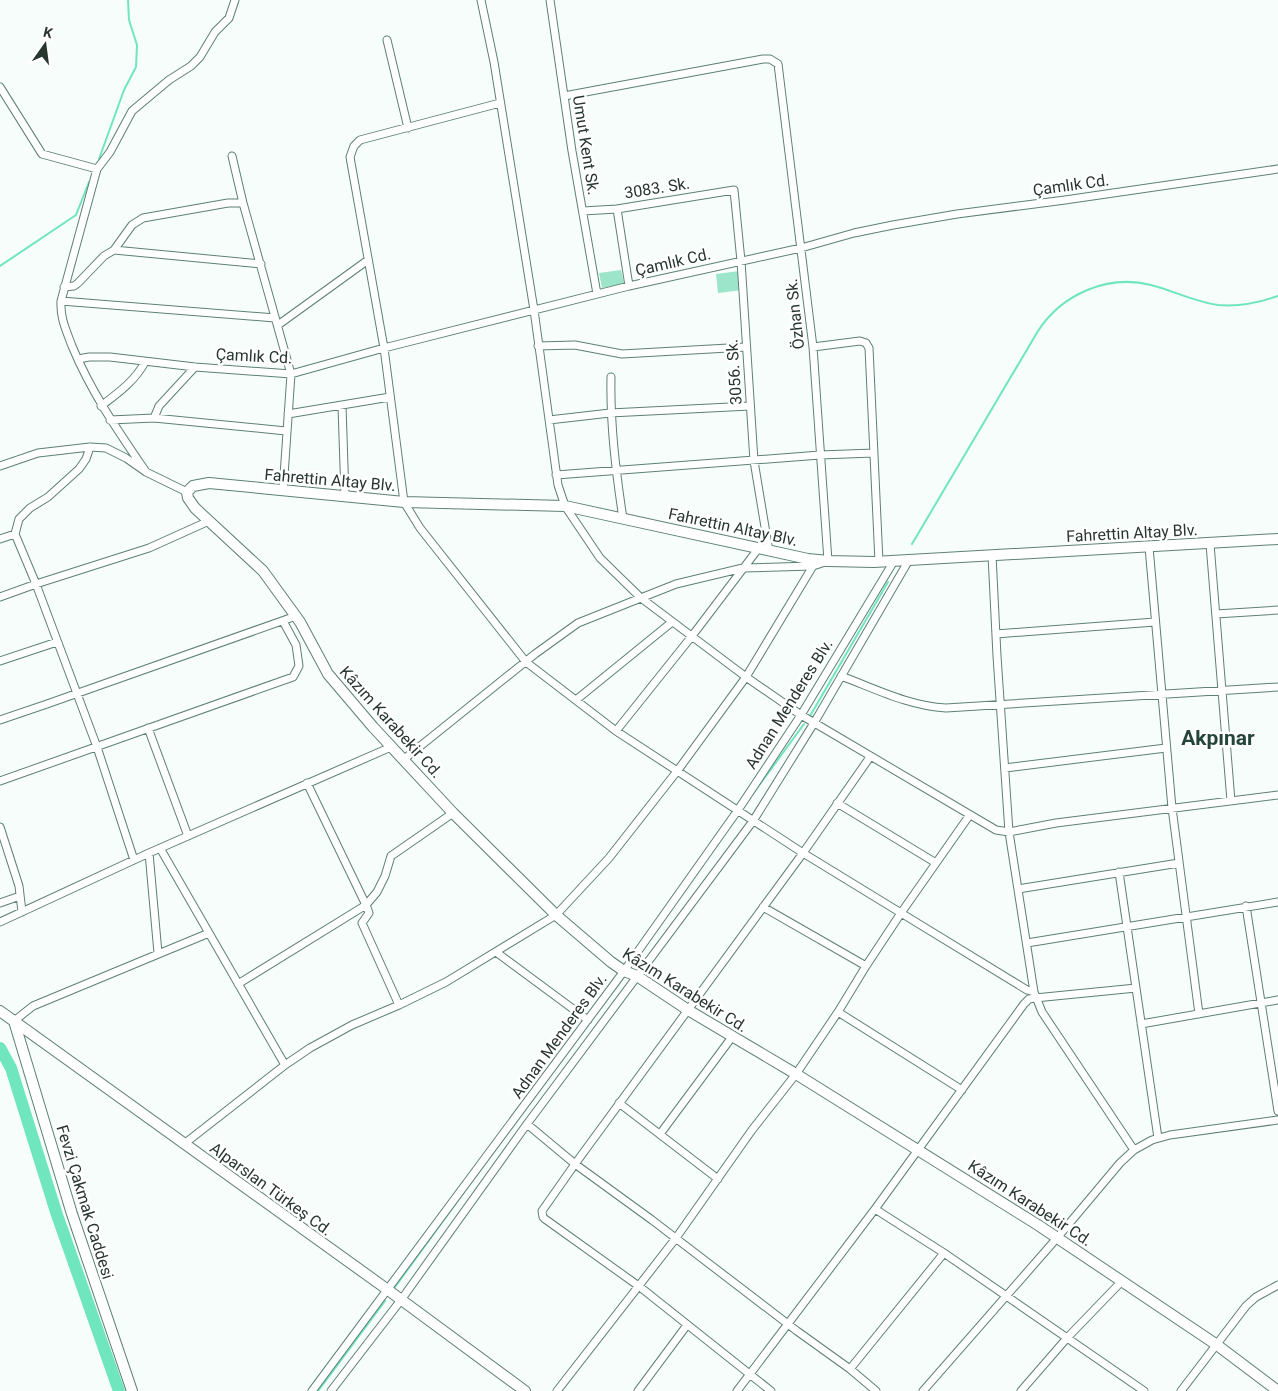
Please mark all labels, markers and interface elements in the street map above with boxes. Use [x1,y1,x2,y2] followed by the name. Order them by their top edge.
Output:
[20,20,70,70] north arrow
[42,24,54,41] text: K
[569,94,603,196] street label: Umut Kent Sk.
[1032,170,1110,200] street label: Çamlık Cd.
[623,173,691,203] street label: 3083. Sk.
[633,244,713,280] street label: Çamlık Cd.
[782,278,808,350] street label: Özhan Sk.
[722,338,746,406] street label: 3056. Sk.
[215,345,293,367] street label: Çamlık Cd.
[264,465,396,495] street label: Fahrettin Altay Blv.
[667,504,799,550] street label: Fahrettin Altay Blv.
[1066,520,1198,546] street label: Fahrettin Altay Blv.
[741,636,837,772] street label: Adnan Menderes Blv.
[336,662,446,782] street label: Kâzım Karabekir Cd.
[1181,726,1255,750] district label: Akpınar
[619,944,751,1036] street label: Kâzım Karabekir Cd.
[507,970,611,1102] street label: Adnan Menderes Blv.
[52,1123,118,1281] street label: Fevzi Çakmak Caddesi
[206,1138,336,1240] street label: Alparslan Türkeş Cd.
[965,1156,1095,1250] street label: Kâzım Karabekir Cd.

